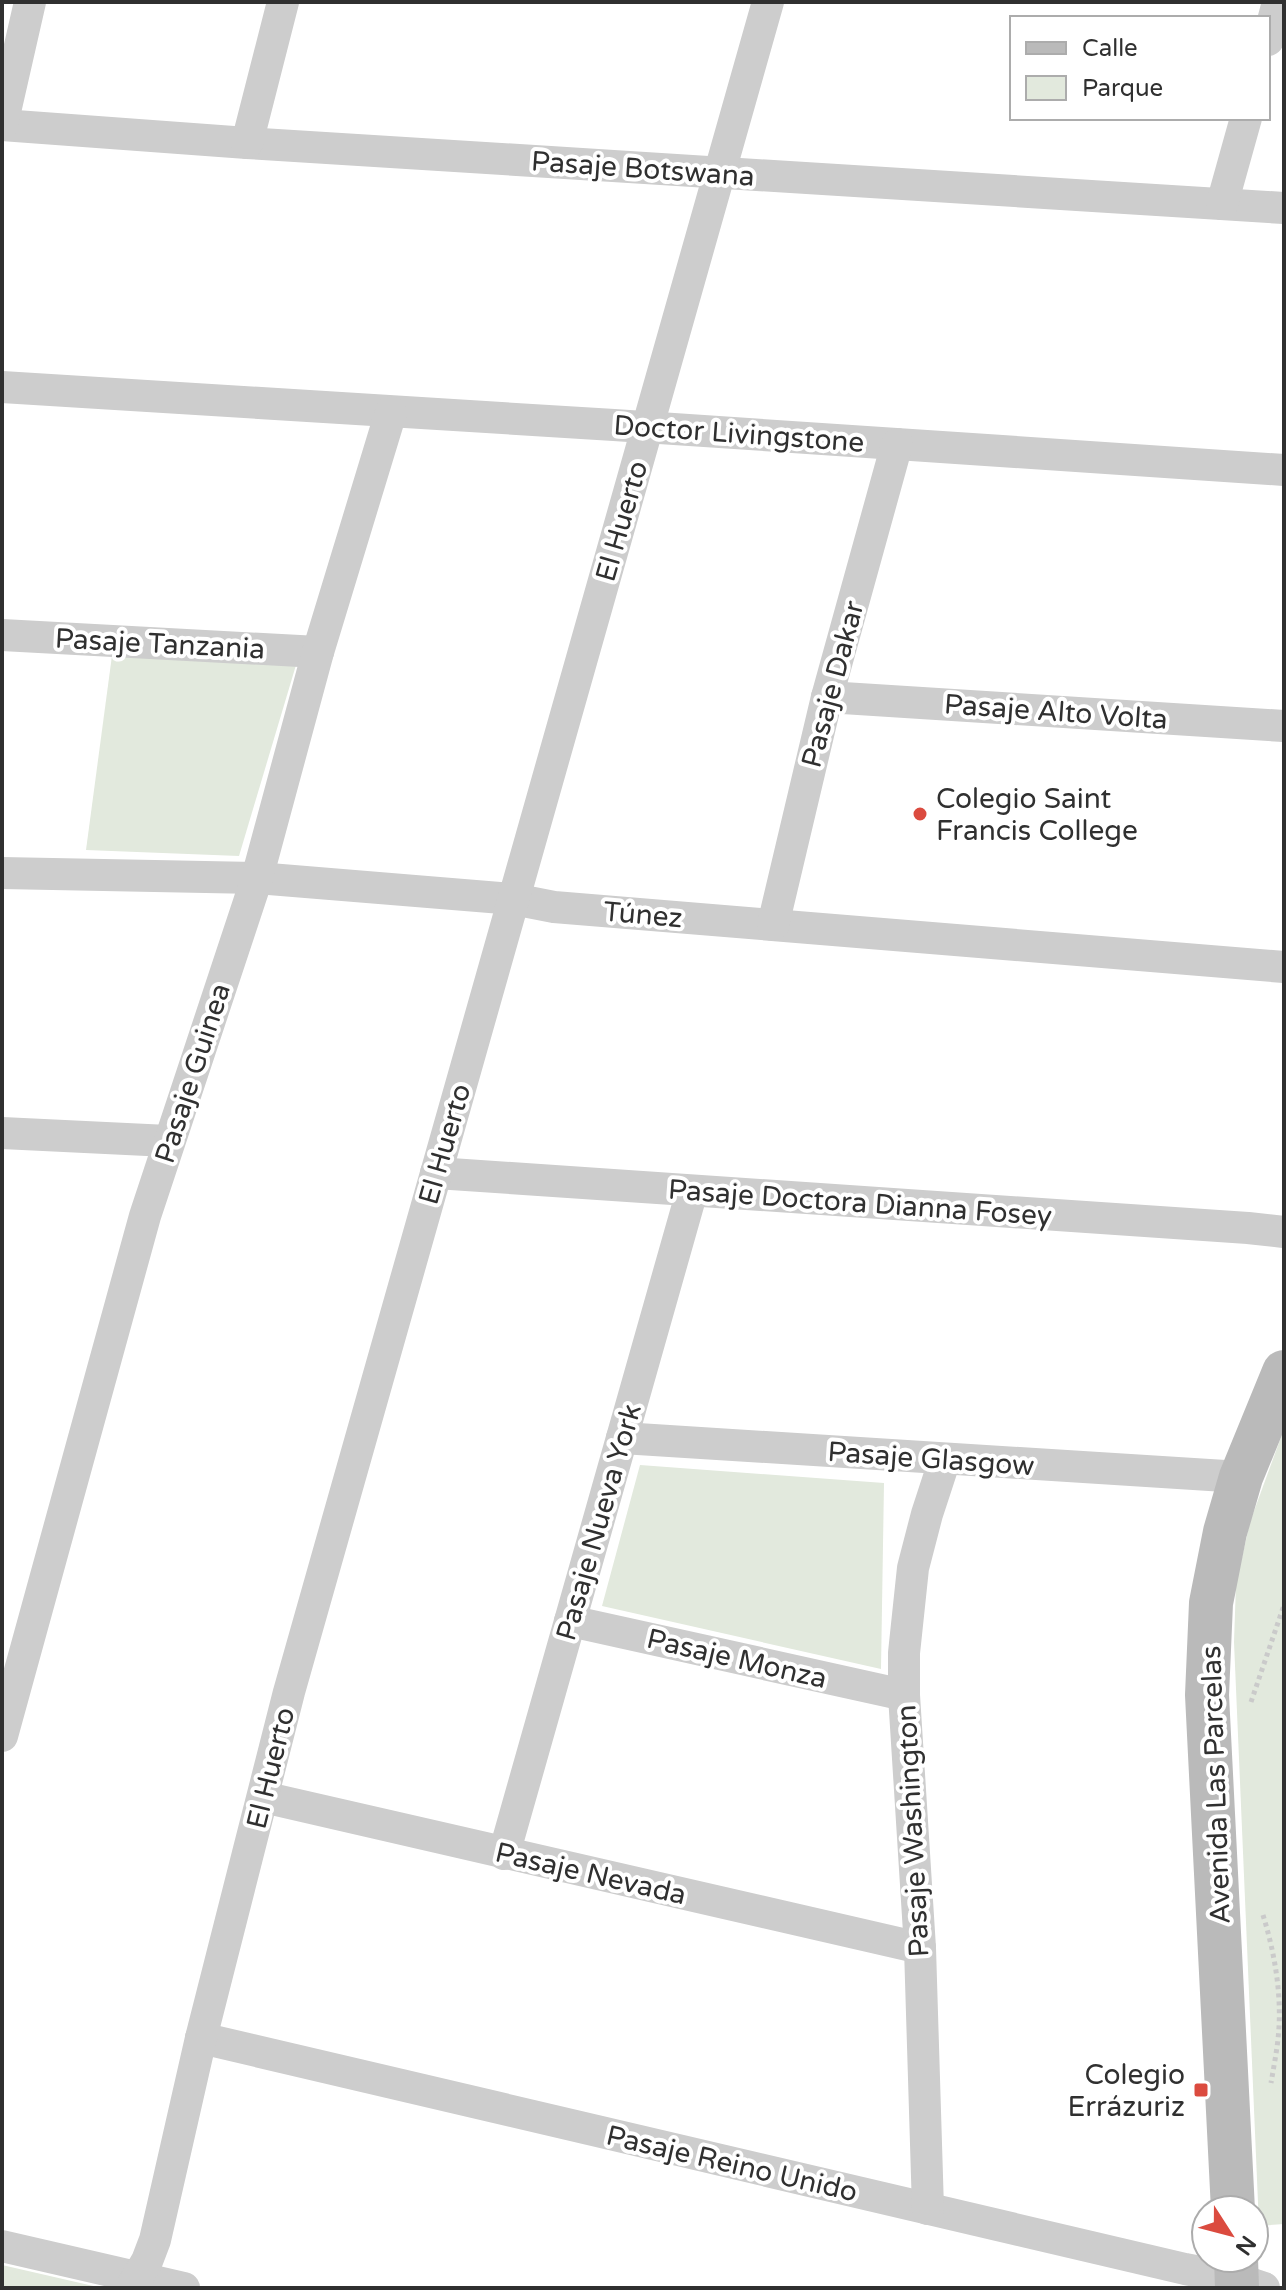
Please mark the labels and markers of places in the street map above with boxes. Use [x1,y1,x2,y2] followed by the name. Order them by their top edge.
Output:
[936,782,1138,848] place label: Colegio Saint Francis College
[911,805,929,823] marker: Colegio Saint Francis College
[1068,2058,1185,2124] place label: Colegio Errázuriz
[1192,2081,1210,2099] marker: Colegio Errázuriz

